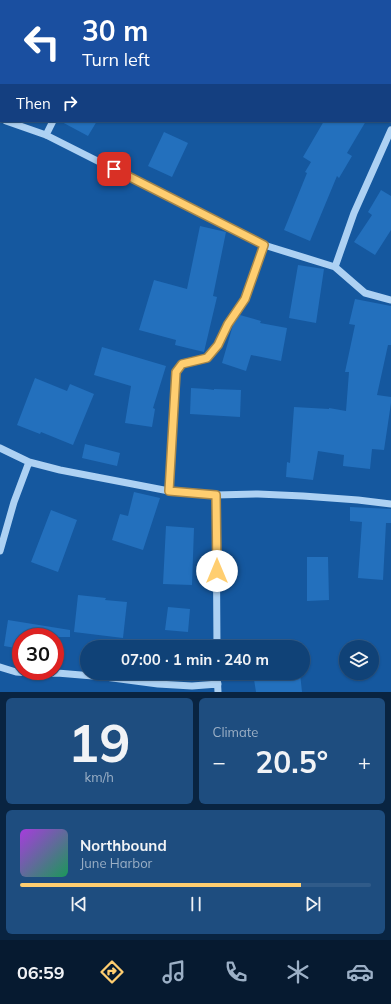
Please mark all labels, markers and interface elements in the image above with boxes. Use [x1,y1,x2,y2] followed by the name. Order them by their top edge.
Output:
[82,13,148,48] text: 30 m
[16,16,68,68] icon: left
[82,48,150,71] text: Turn left
[59,92,81,114] icon: right
[16,94,51,113] text: Then
[97,152,131,186] pin
[103,158,125,180] icon: arrive
[196,550,238,592] position arrow
[12,628,64,680] speed limit sign: 30
[339,640,379,680] map controls
[339,640,379,680] button: layers
[121,650,269,669] text: 07:00 · 1 min · 240 m
[68,710,130,775] text: 19
[213,724,258,740] text: Climate
[255,743,328,781] text: 20.5°
[213,748,226,776] text: −
[358,748,371,776] text: +
[85,769,114,785] text: km/h
[80,836,167,855] text: Northbound
[80,855,152,871] text: June Harbor
[68,893,90,915] icon: previous
[185,893,207,915] icon: pause
[302,893,324,915] icon: next
[98,958,126,986] icon: directions
[160,958,188,986] icon: music
[222,958,250,986] icon: phone
[284,958,312,986] icon: climate
[346,958,374,986] icon: car
[17,961,65,984] text: 06:59

